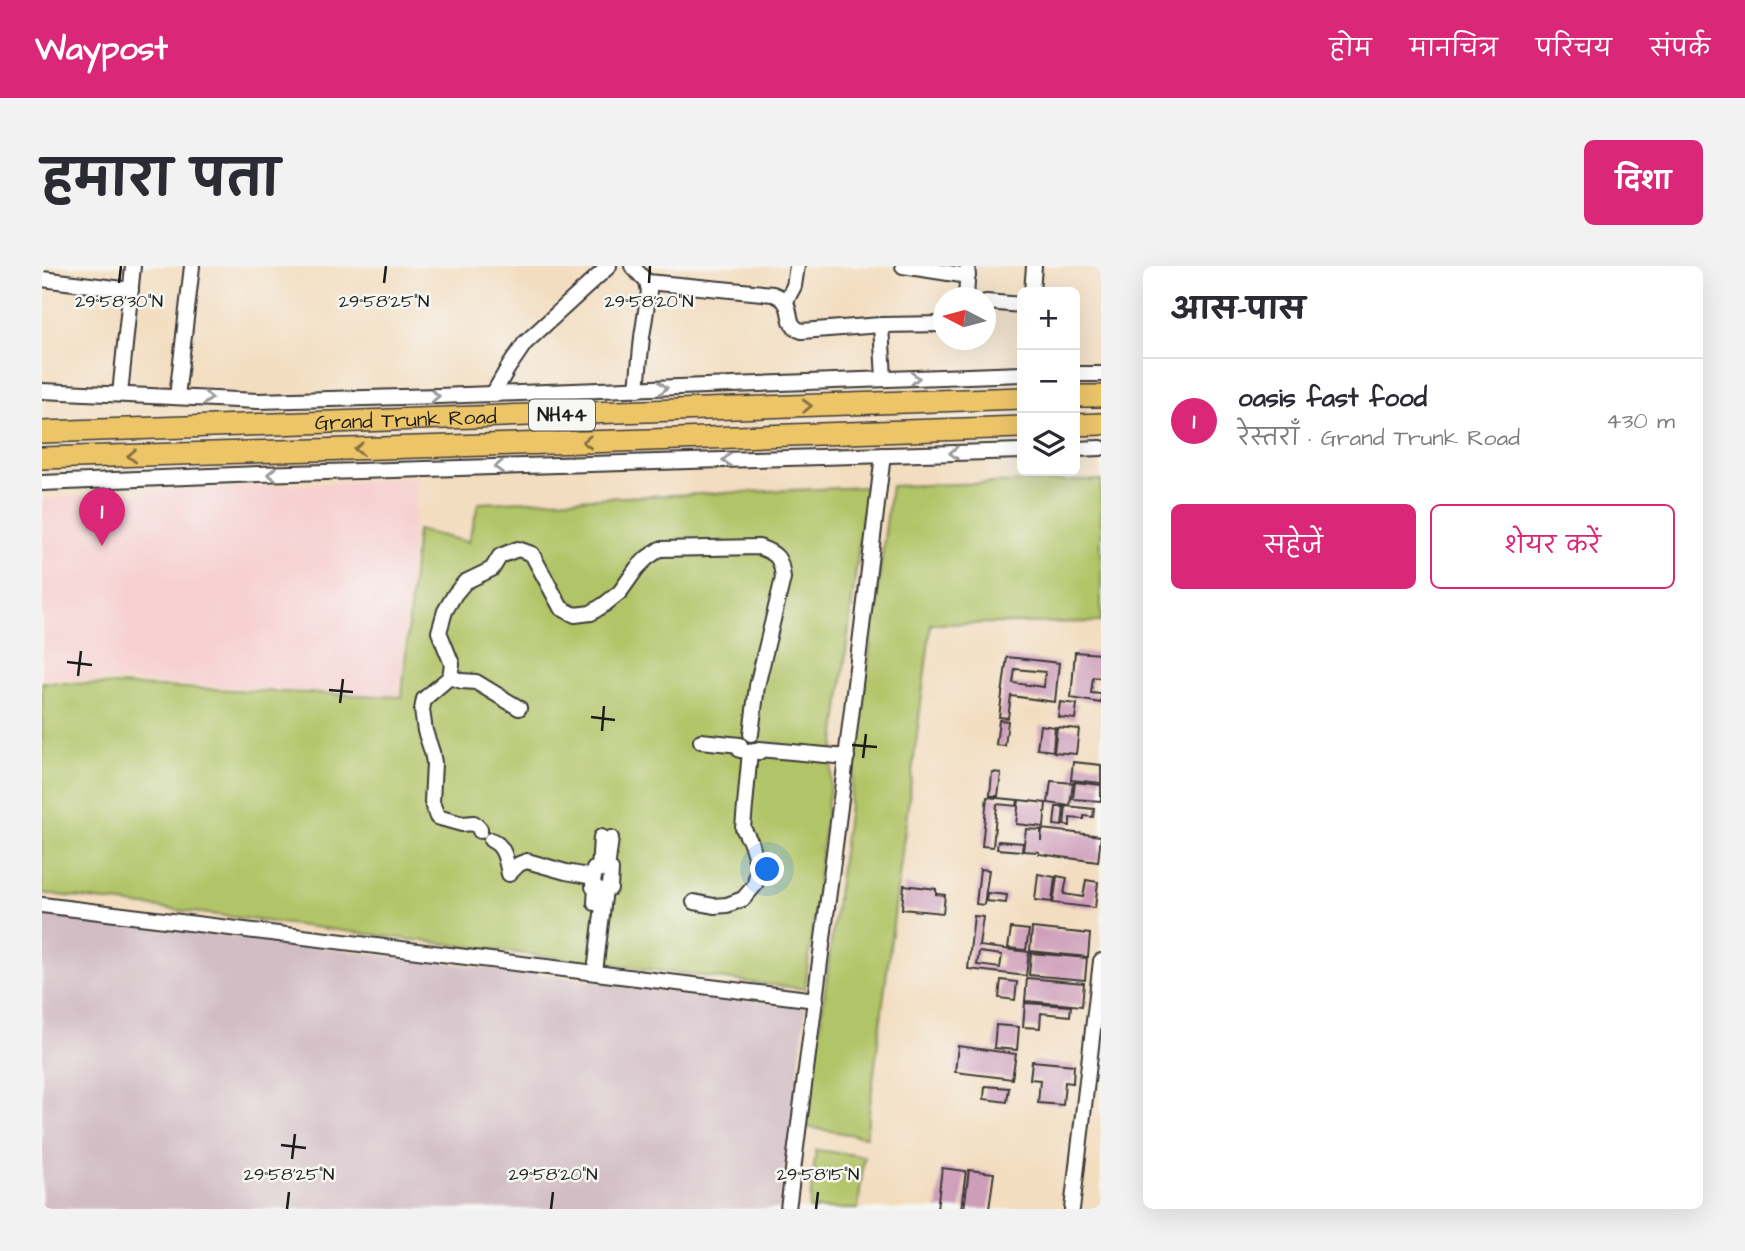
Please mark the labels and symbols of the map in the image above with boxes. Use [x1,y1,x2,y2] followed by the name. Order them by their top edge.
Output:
[933,287,996,350] north arrow
[75,289,163,314] text: 29°58'30"N
[339,289,429,314] text: 29°58'25"N
[604,289,694,314] text: 29°58'20"N
[909,371,920,386] one-way arrow
[658,380,669,395] one-way arrow
[431,388,441,404] one-way arrow
[203,391,214,406] one-way arrow
[802,398,813,414] one-way arrow
[529,400,595,430] road number: NH44
[314,402,497,437] street label: Grand Trunk Road
[581,435,592,450] one-way arrow
[354,441,364,457] one-way arrow
[948,445,959,461] one-way arrow
[126,448,137,464] one-way arrow
[721,453,732,468] one-way arrow
[494,459,504,475] one-way arrow
[266,466,277,481] one-way arrow
[79,488,125,546] pin: 1
[750,852,784,886] your location
[244,1162,334,1187] text: 29°58'25"N
[508,1162,598,1187] text: 29°58'20"N
[777,1162,859,1187] text: 29°58'15"N

